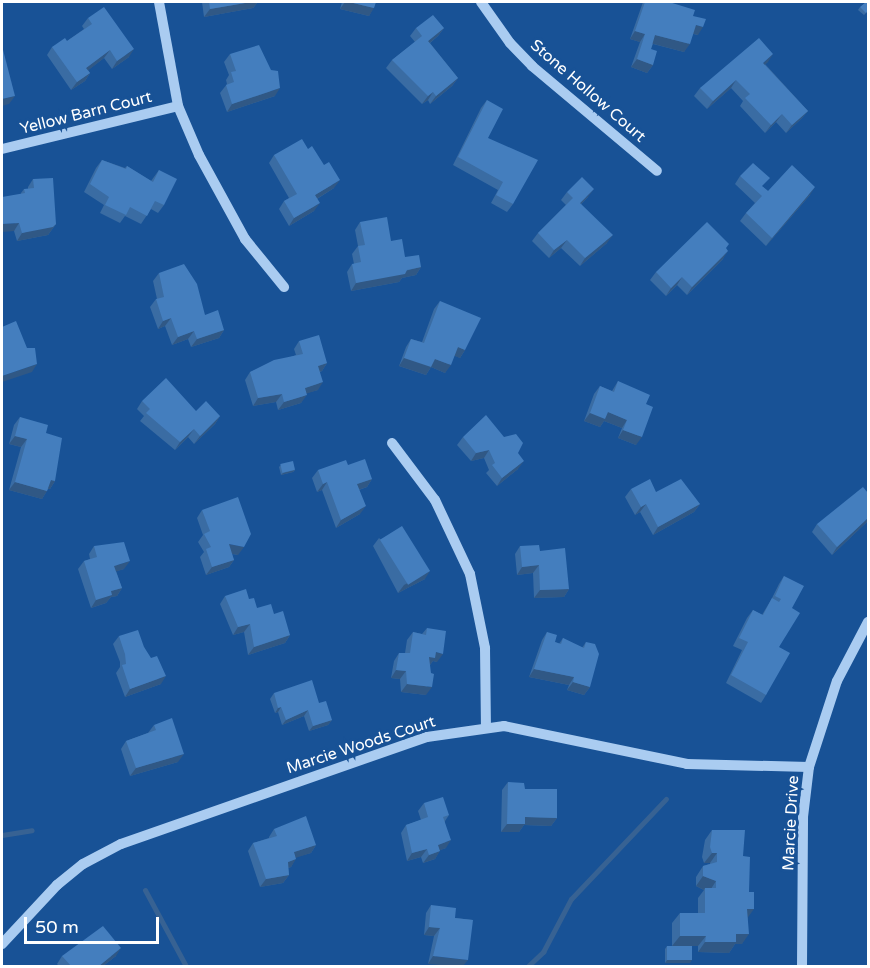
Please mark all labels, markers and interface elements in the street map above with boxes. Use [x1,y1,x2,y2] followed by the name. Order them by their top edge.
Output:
[526,36,650,146] street label: Stone Hollow Court
[18,87,154,139] street label: Yellow Barn Court
[284,712,438,778] street label: Marcie Woods Court
[779,775,803,871] street label: Marcie Drive
[27,905,162,943] scale bar
[35,916,79,938] text: 50 m

